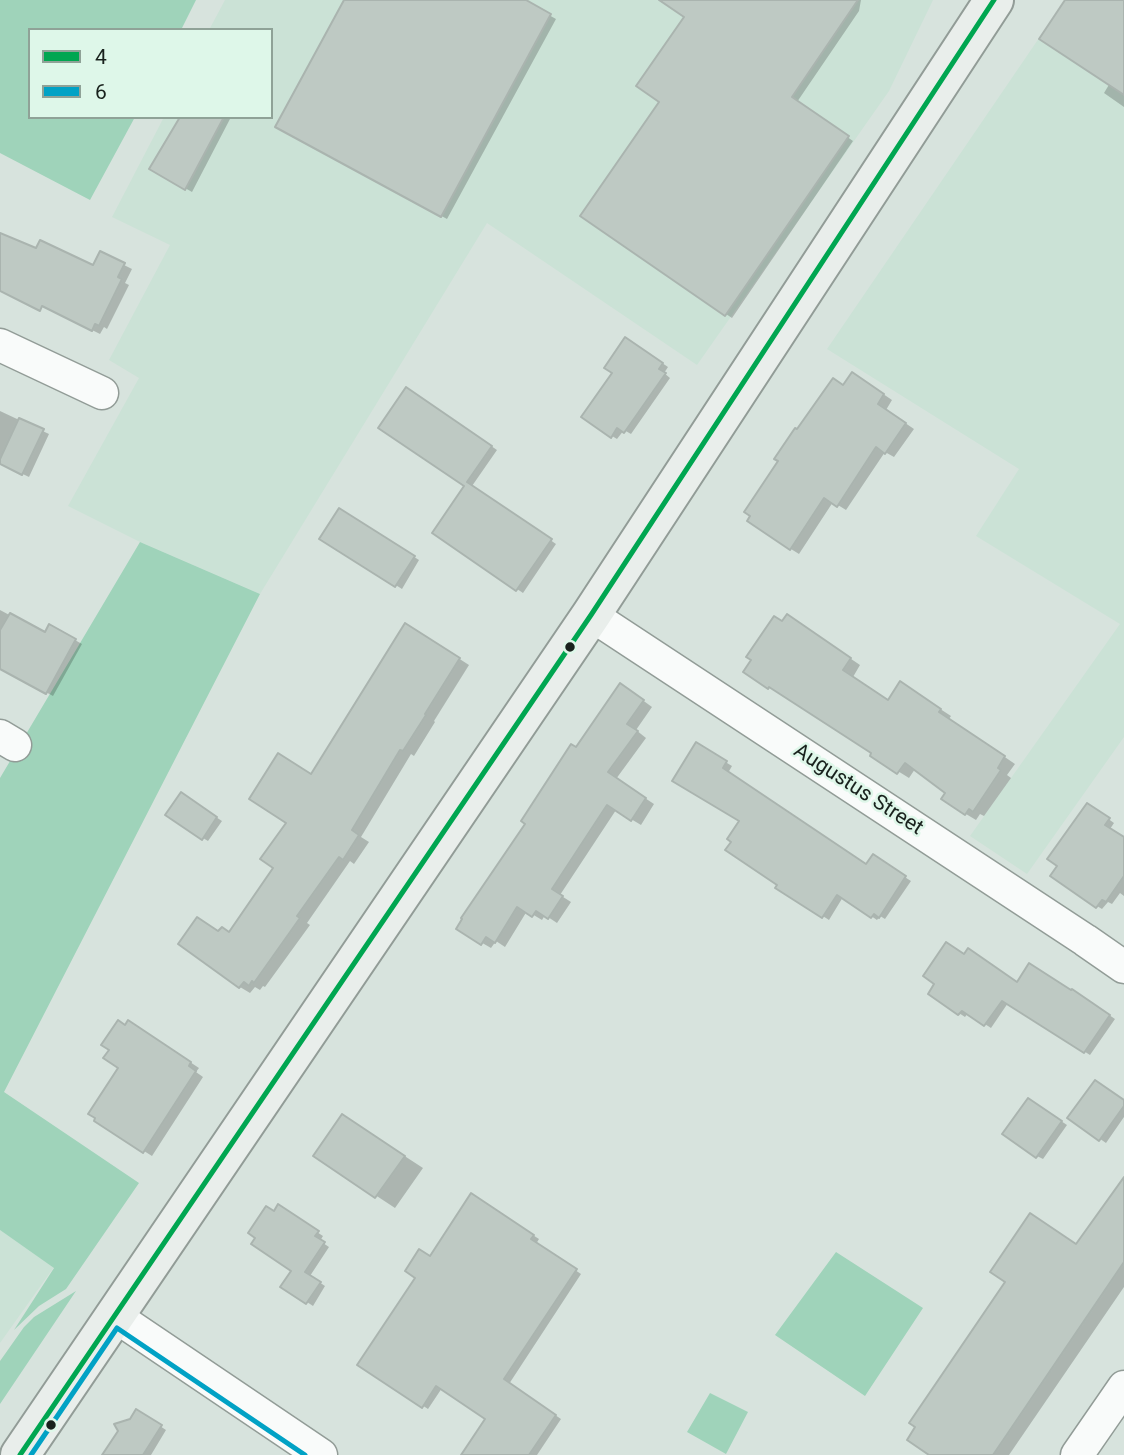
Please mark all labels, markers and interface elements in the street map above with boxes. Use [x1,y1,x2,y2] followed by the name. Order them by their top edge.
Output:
[28,28,273,119] legend
[95,45,107,69] text: 4
[95,80,107,104] text: 6
[563,640,577,654] unlabelled marker
[789,739,927,841] street label: Augustus Street
[44,1418,58,1432] unlabelled marker

